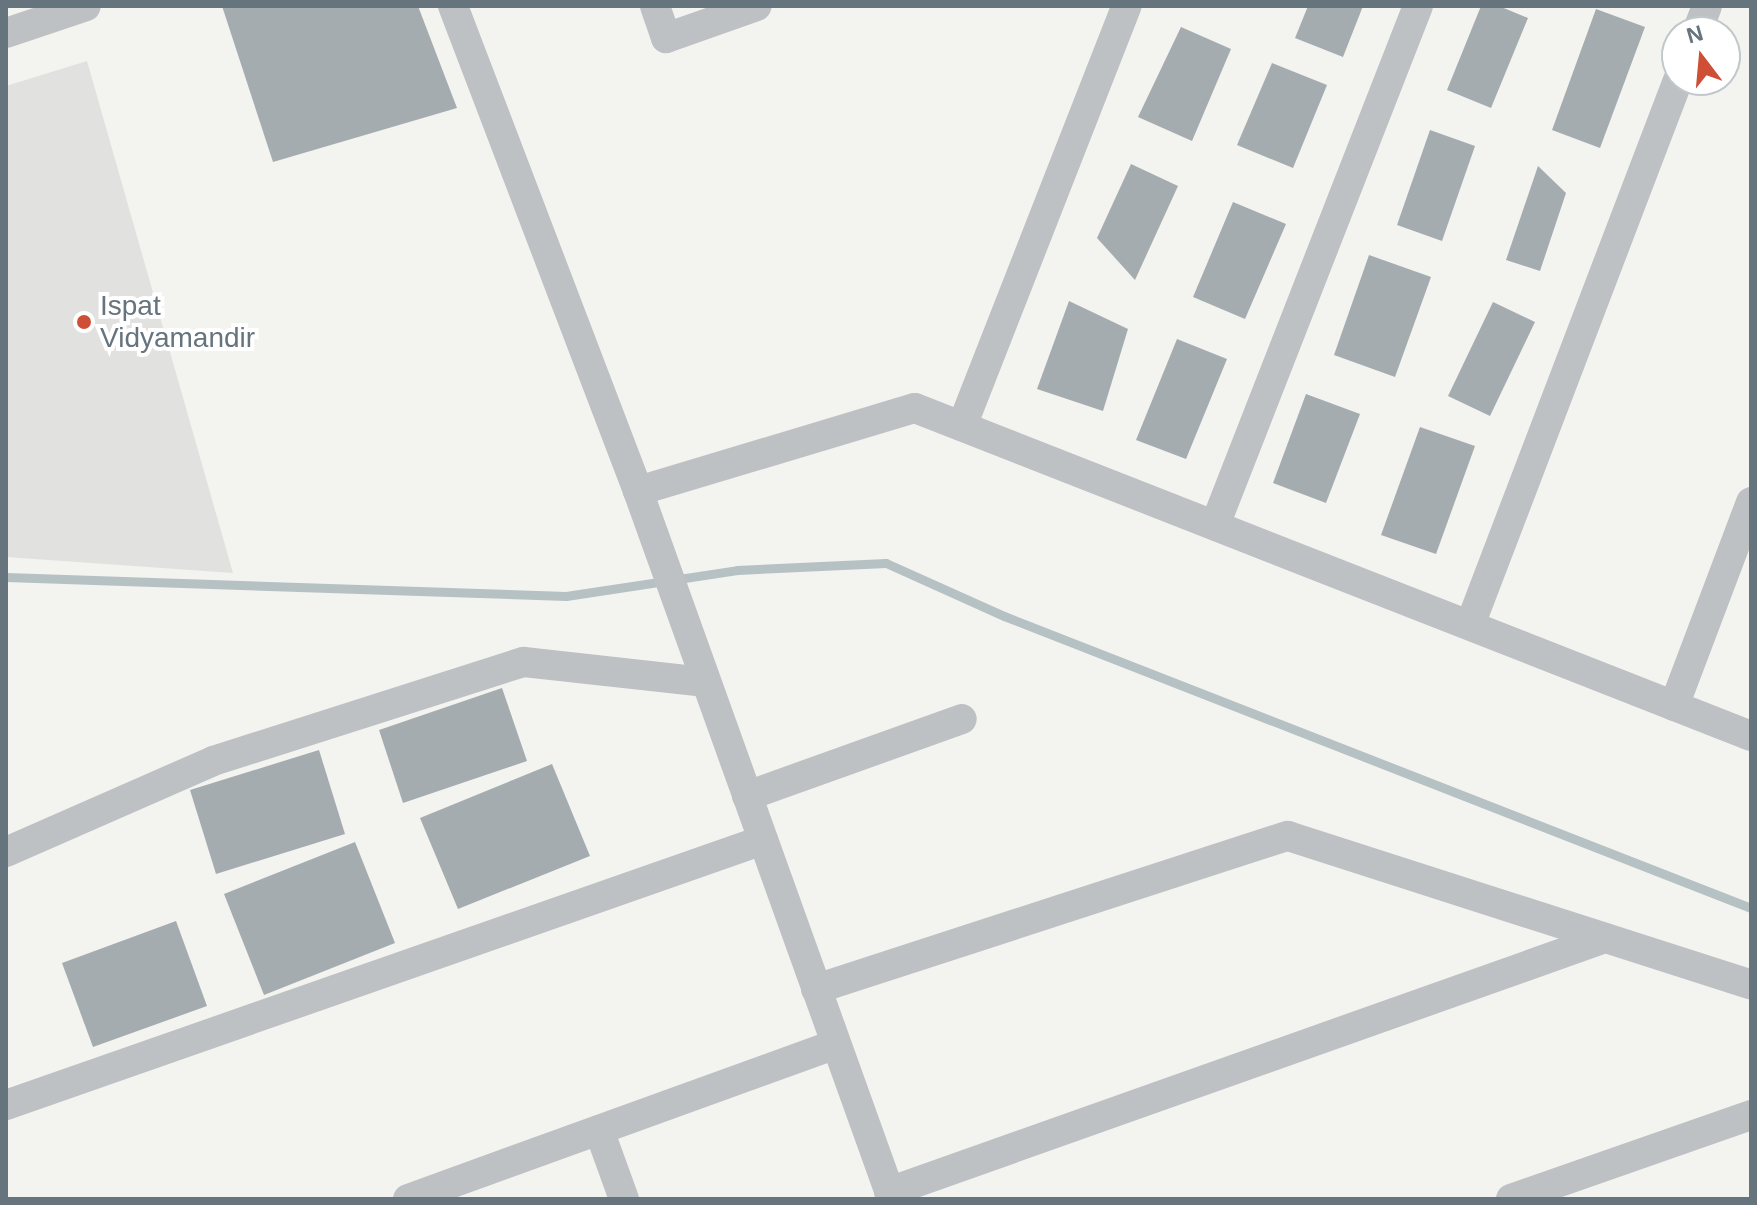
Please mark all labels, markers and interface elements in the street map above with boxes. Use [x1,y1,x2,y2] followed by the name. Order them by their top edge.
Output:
[1661,16,1741,96] north arrow
[1684,20,1706,49] text: N
[100,289,255,355] place label: Ispat Vidyamandir
[75,313,93,331] marker: Ispat Vidyamandir

